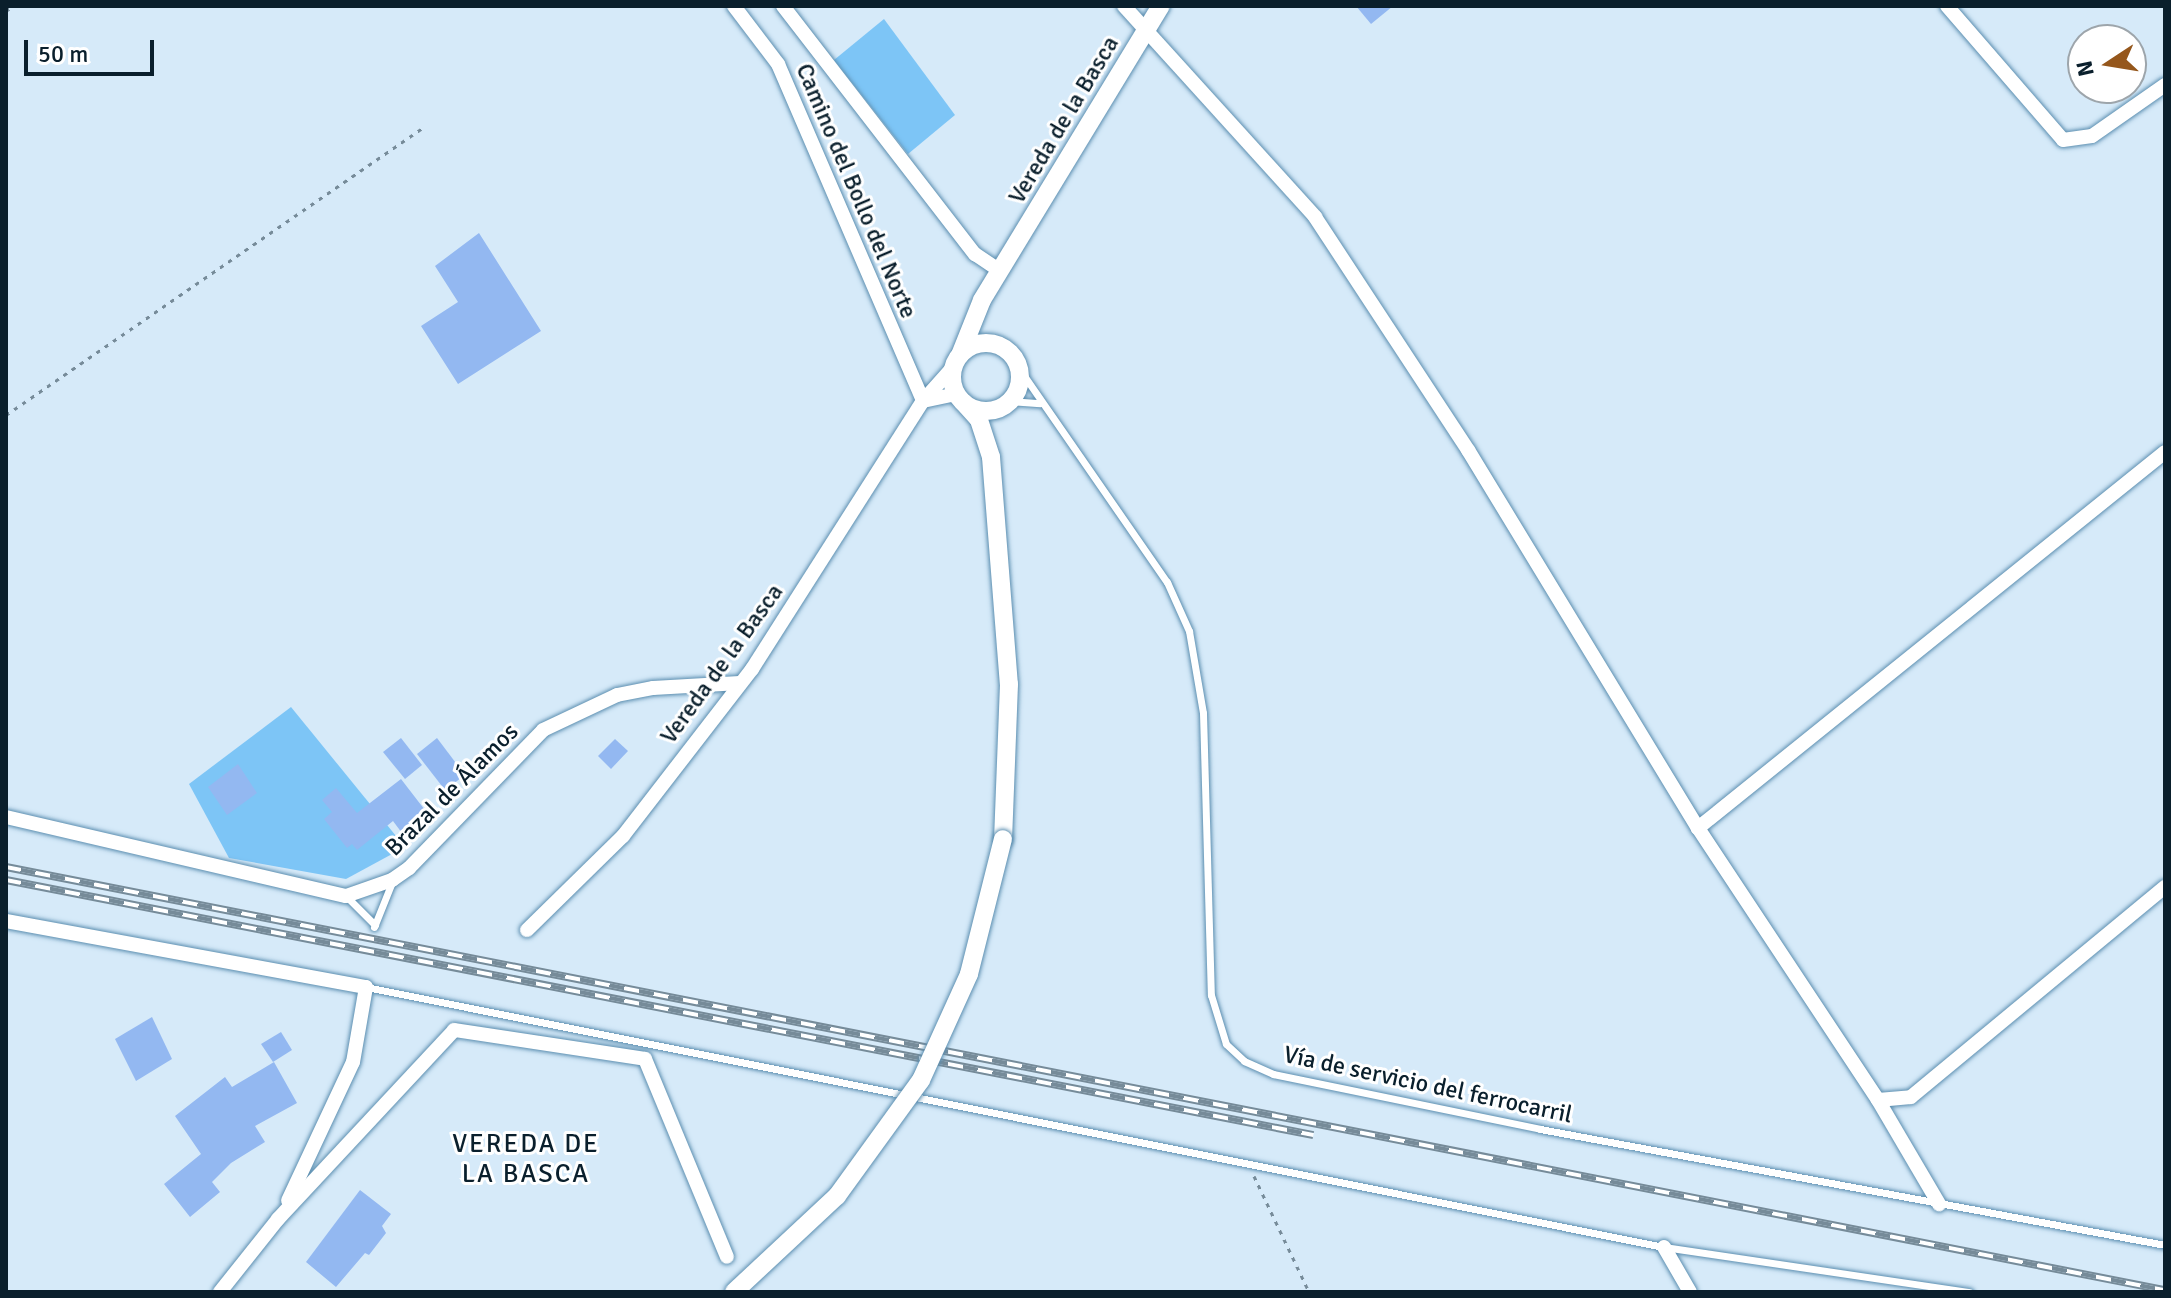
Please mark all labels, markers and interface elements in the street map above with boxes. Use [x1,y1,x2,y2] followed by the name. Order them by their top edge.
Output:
[28,24,158,74] scale bar
[2067,24,2147,104] north arrow
[1003,31,1125,209] street label: Vereda de la Basca
[38,39,88,69] text: 50 m
[2070,58,2100,79] text: N
[789,59,923,323] street label: Camino del Bollo del Norte
[654,579,790,749] street label: Vereda de la Basca
[380,718,524,862] street label: Brazal de Álamos
[1281,1040,1575,1130] street label: Vía de servicio del ferrocarril
[452,1129,600,1190] district label: VEREDA DE LA BASCA

